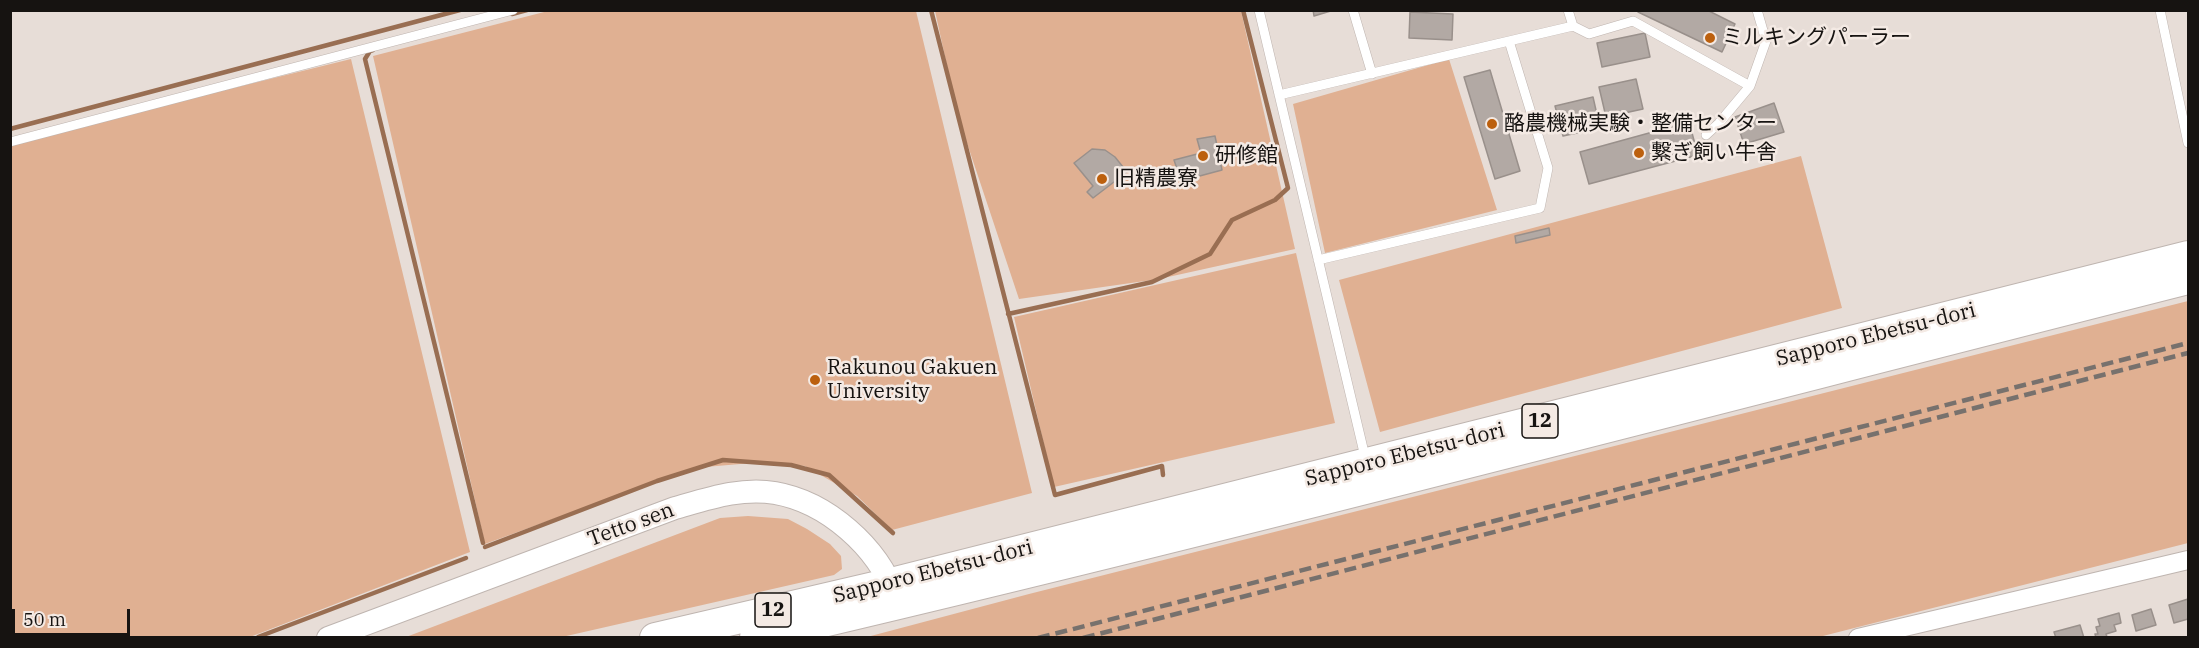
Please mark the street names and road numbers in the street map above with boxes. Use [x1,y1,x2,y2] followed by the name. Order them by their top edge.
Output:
[1774,298,1978,372] street label: Sapporo Ebetsu-dori
[1522,404,1558,438] road number: 12
[1303,418,1507,492] street label: Sapporo Ebetsu-dori
[584,498,678,552] street label: Tetto sen
[831,535,1035,609] street label: Sapporo Ebetsu-dori
[755,593,791,627] road number: 12

